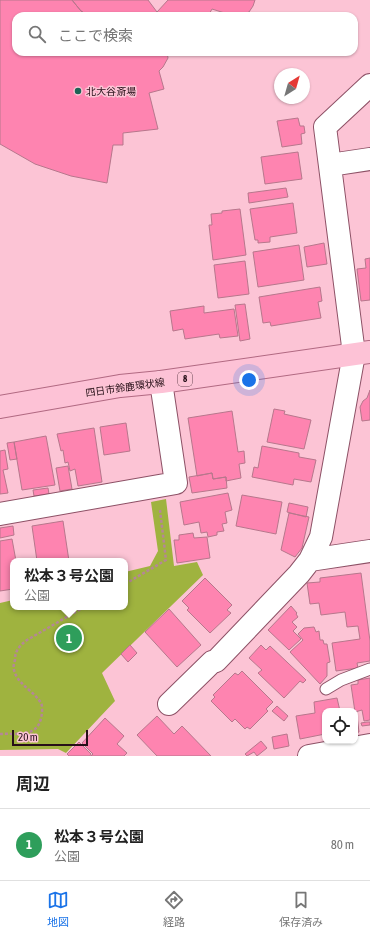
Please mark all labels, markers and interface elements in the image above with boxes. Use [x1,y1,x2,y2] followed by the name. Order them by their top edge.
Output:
[12,12,358,56] search box
[26,23,48,45] icon: search
[58,27,133,44] text: ここで検索
[274,68,310,104] north arrow
[73,86,83,96] marker: 北大谷斎場
[86,86,136,97] place label: 北大谷斎場
[239,370,259,390] your location
[178,372,192,386] road number: 8
[85,376,165,399] street label: 四日市鈴鹿環状線
[10,558,128,610] popup
[24,567,114,584] text: 松本３号公園
[24,588,50,603] text: 公園
[56,623,82,653] pin: 1
[322,708,358,744] map controls
[322,708,358,744] button: locate
[12,728,88,747] scale bar
[18,731,38,743] text: 20 m
[16,774,50,794] text: 周辺
[54,828,144,845] text: 松本３号公園
[26,837,32,852] text: 1
[331,837,354,852] text: 80 m
[54,849,80,864] text: 公園
[47,889,69,929] tab: 地図
[163,889,185,929] tab: 経路
[279,889,323,929] tab: 保存済み

